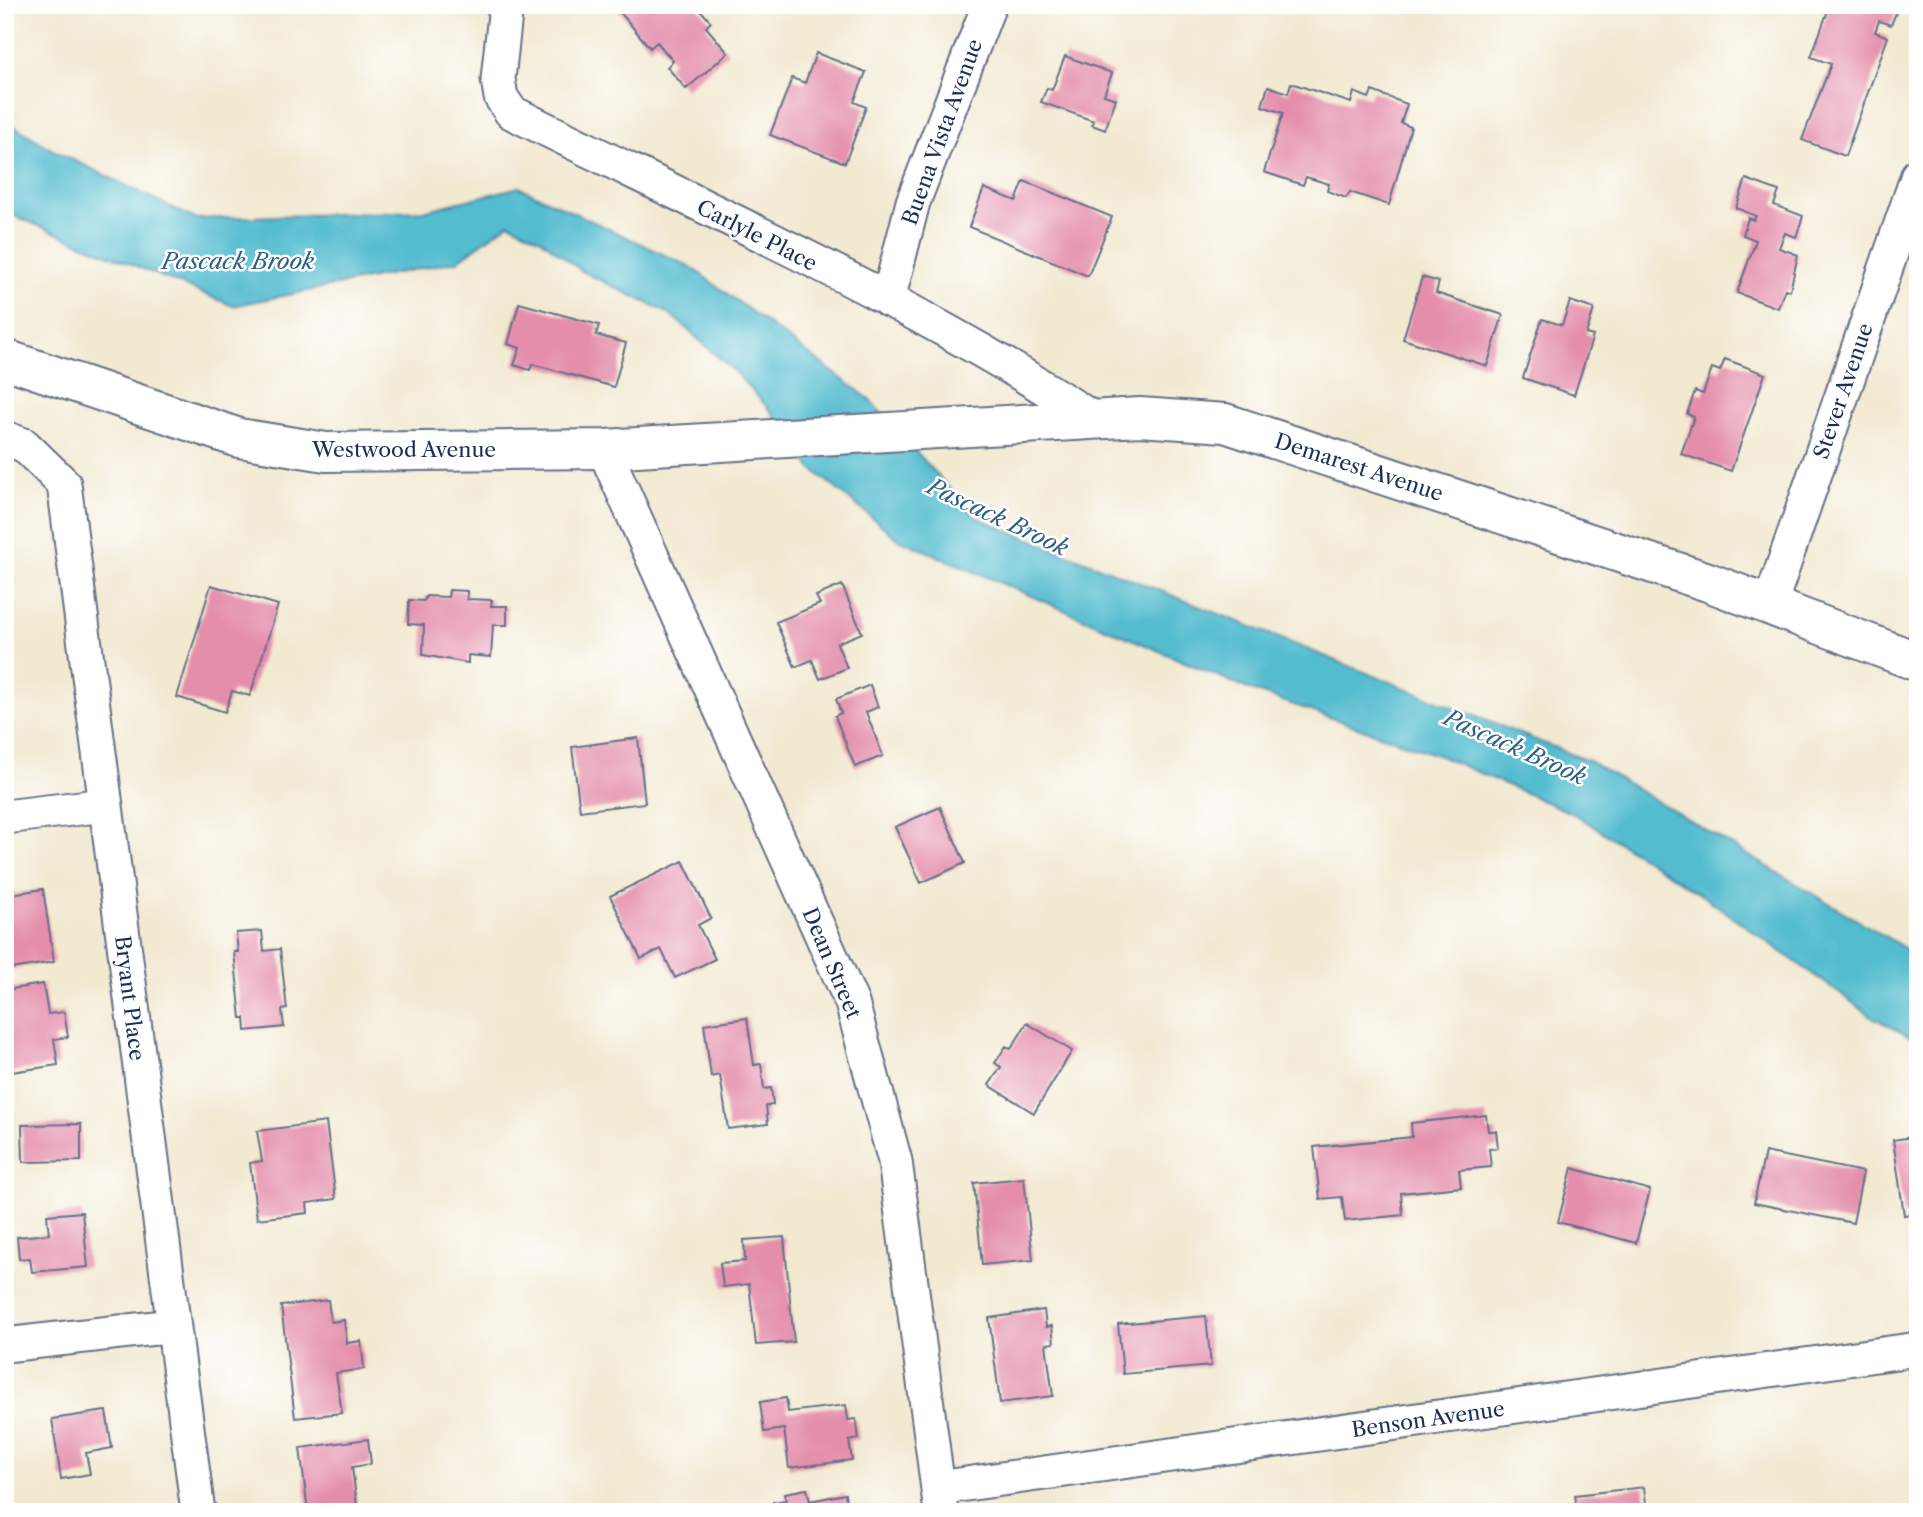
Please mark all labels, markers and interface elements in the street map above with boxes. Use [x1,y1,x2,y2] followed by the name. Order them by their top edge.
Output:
[897,35,987,229] street label: Buena Vista Avenue
[693,194,821,276] street label: Carlyle Place
[160,247,314,275] water label: Pascack Brook
[1808,320,1878,462] street label: Stever Avenue
[1272,428,1446,506] street label: Demarest Avenue
[311,437,496,462] street label: Westwood Avenue
[921,471,1073,562] water label: Pascack Brook
[1438,702,1590,791] water label: Pascack Brook
[797,904,867,1023] street label: Dean Street
[110,934,150,1062] street label: Bryant Place
[1350,1396,1506,1442] street label: Benson Avenue

